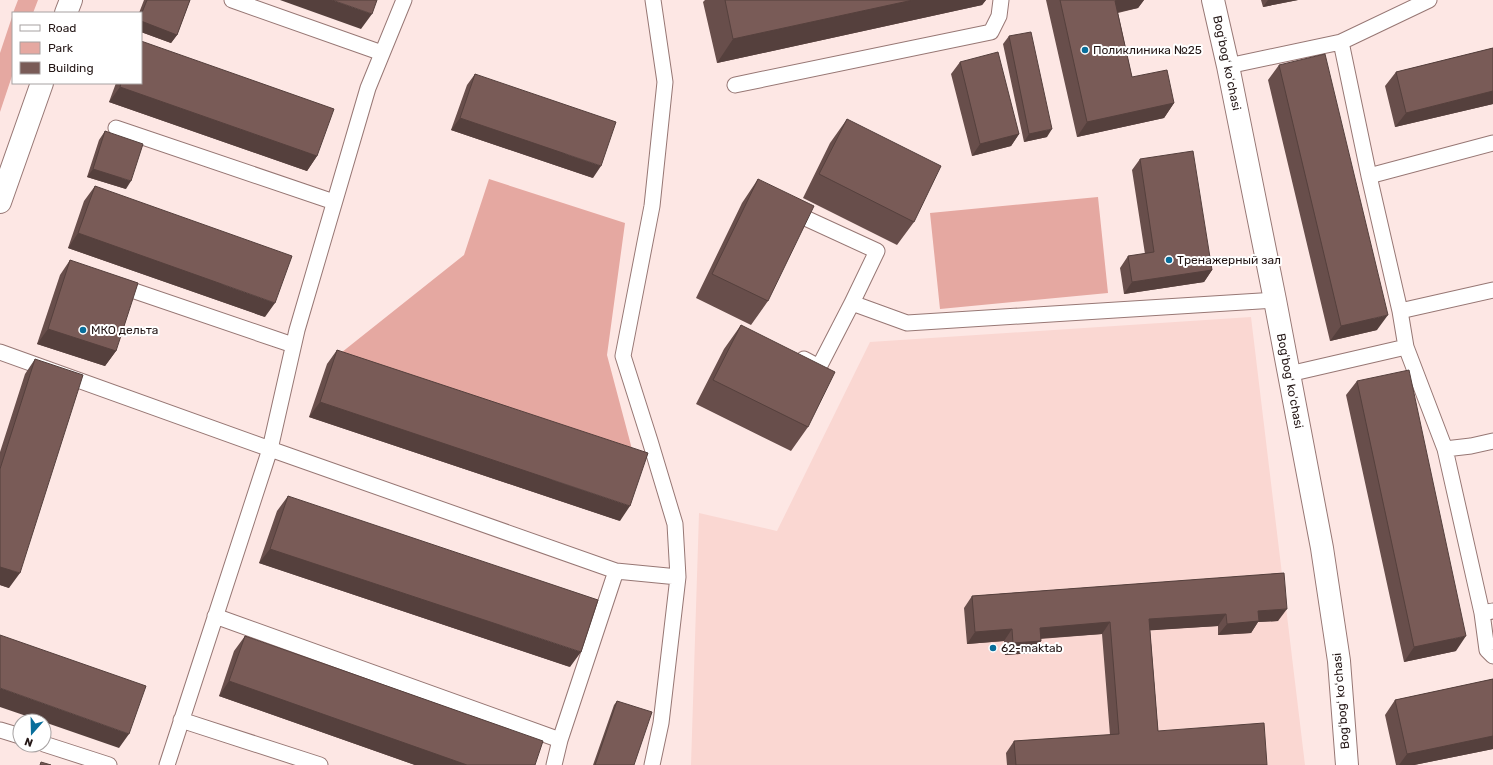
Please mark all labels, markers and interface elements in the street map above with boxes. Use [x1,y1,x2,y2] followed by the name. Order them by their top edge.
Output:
[12,12,142,84] legend
[1210,14,1244,112] street label: Bogʻbogʻ koʻchasi
[48,21,76,35] text: Road
[48,41,74,55] text: Park
[1093,43,1202,57] place label: Поликлиника №25
[1080,45,1090,55] marker: Поликлиника №25
[48,61,94,75] text: Building
[1177,253,1281,267] place label: Тренажерный зал
[1164,255,1174,265] marker: Тренажерный зал
[91,323,158,337] place label: МКО дельта
[78,325,88,335] marker: МКО дельта
[1274,332,1306,430] street label: Bogʻbogʻ koʻchasi
[1001,641,1063,655] place label: 62-maktab
[988,643,998,653] marker: 62-maktab
[1330,652,1352,750] street label: Bogʻbogʻ koʻchasi
[12,713,52,753] north arrow
[23,734,35,749] text: N

